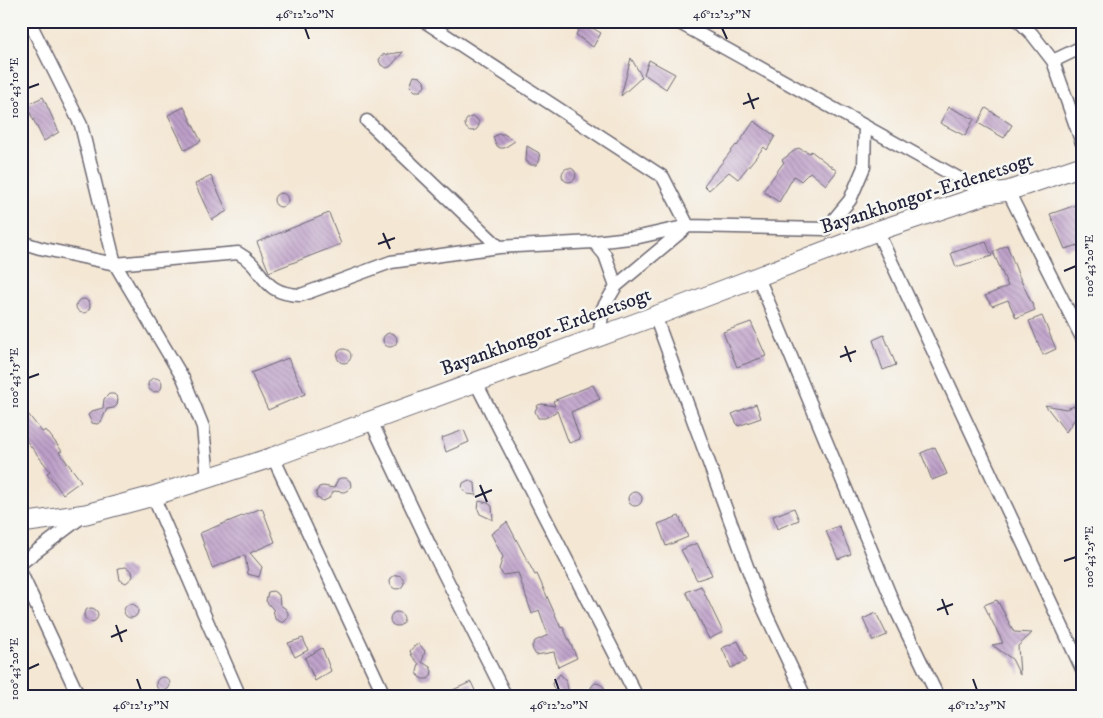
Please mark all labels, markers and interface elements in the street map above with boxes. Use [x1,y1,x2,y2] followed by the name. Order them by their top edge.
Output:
[276,7,334,22] text: 46°12'20"N
[693,7,751,22] text: 46°12'25"N
[7,57,22,118] text: 100°43'10"E
[817,148,1037,240] street label: Bayankhongor-Erdenetsogt
[1082,234,1097,297] text: 100°43'20"E
[437,282,655,382] street label: Bayankhongor-Erdenetsogt
[7,347,22,408] text: 100°43'15"E
[1082,526,1097,588] text: 100°43'25"E
[7,637,22,700] text: 100°43'20"E
[113,698,169,713] text: 46°12'15"N
[530,698,588,713] text: 46°12'20"N
[948,698,1006,713] text: 46°12'25"N

